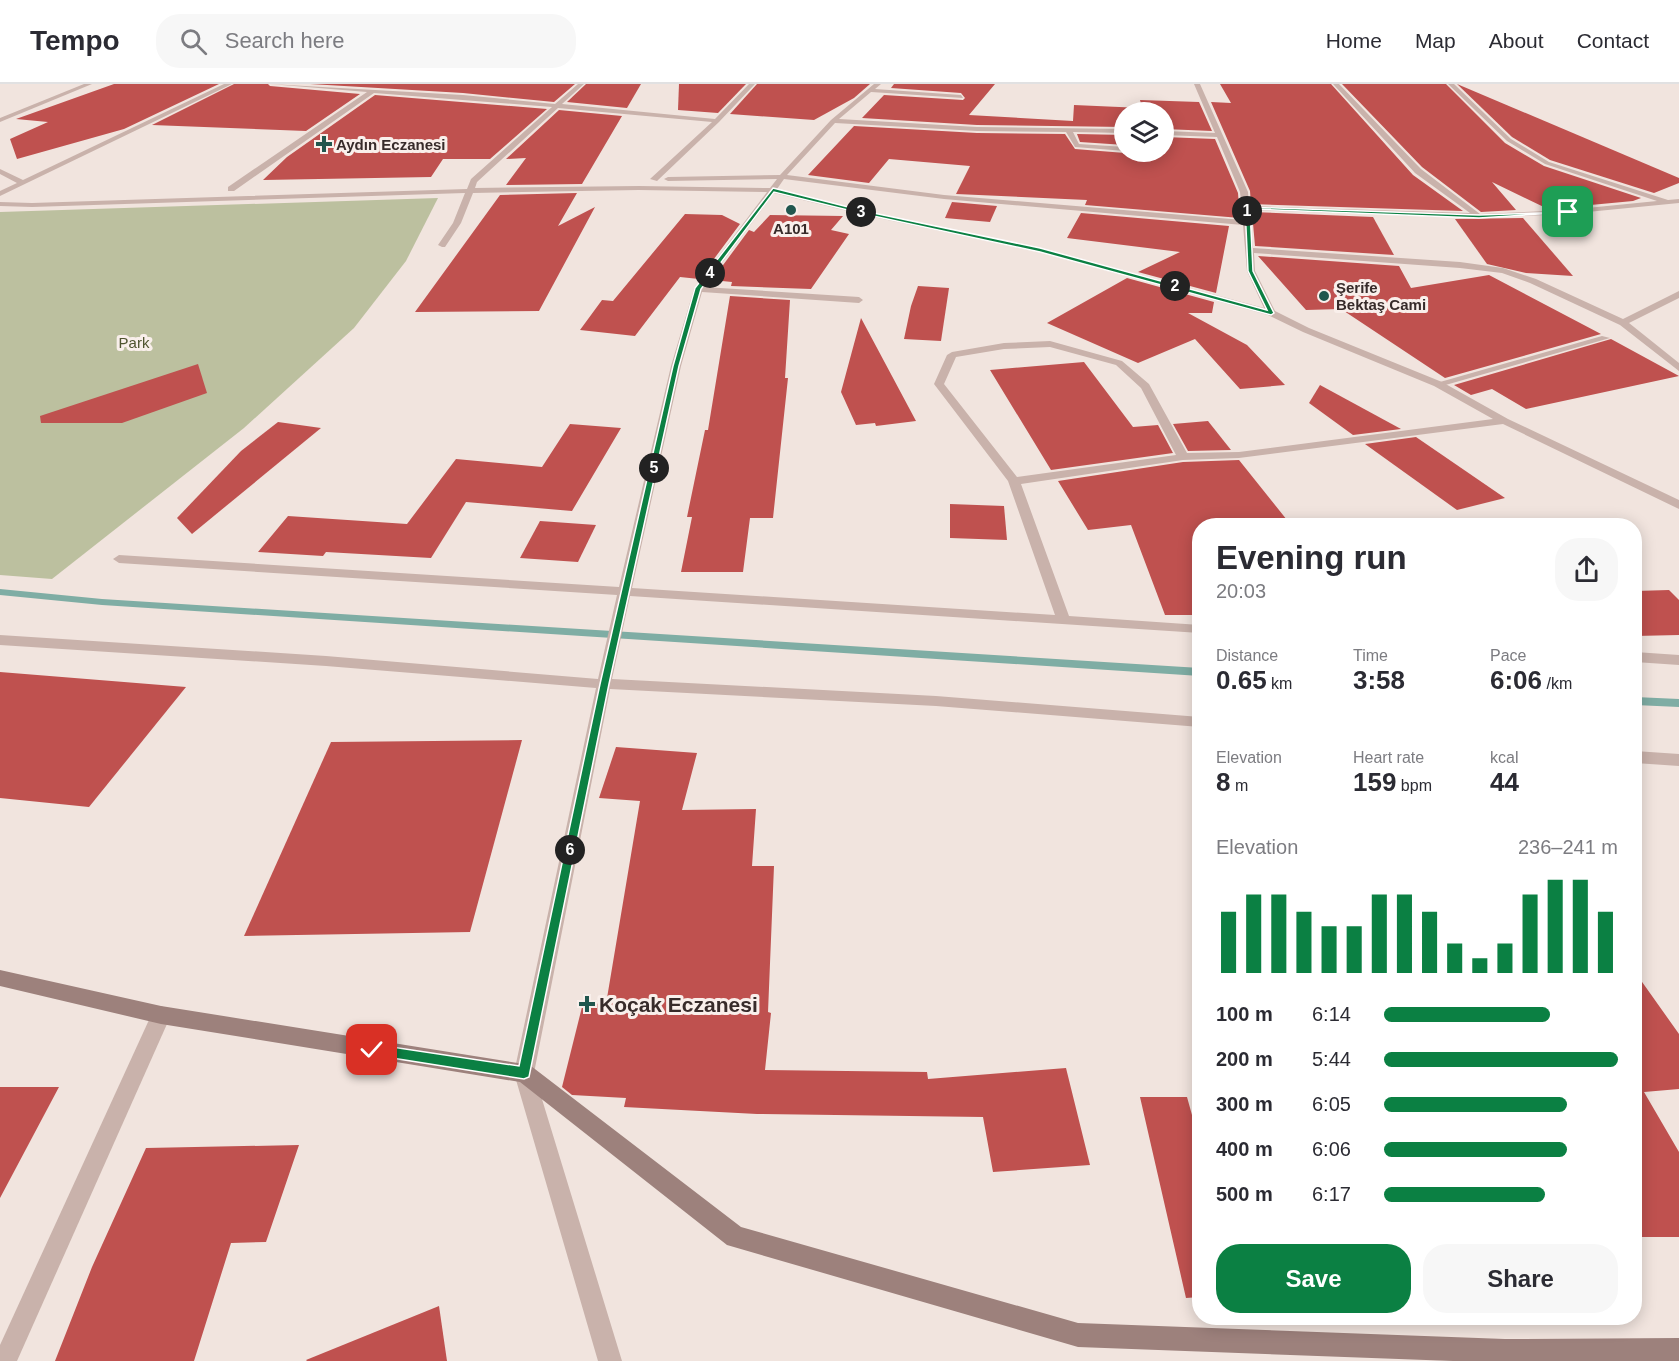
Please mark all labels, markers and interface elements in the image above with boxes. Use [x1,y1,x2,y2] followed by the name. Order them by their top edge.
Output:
[156,14,576,68] search box
[30,25,120,56] text: Tempo
[177,25,210,58] icon: search
[225,28,345,53] text: Search here
[1326,29,1382,52] text: Home
[1415,29,1456,52] text: Map
[1489,29,1544,52] text: About
[1577,29,1649,52] text: Contact
[1114,102,1174,162] map controls
[1114,102,1174,162] button: layers
[336,136,445,153] place label: Aydın Eczanesi
[317,137,331,151] marker: Aydın Eczanesi
[1542,186,1593,237] pin
[1551,195,1584,228] icon: arrive
[1232,196,1262,226] pin: 1
[846,197,876,227] pin: 3
[1243,202,1251,219] text: 1
[784,203,798,217] marker: A101
[857,203,865,220] text: 3
[773,220,809,237] place label: A101
[695,258,725,288] pin: 4
[706,264,714,281] text: 4
[1160,271,1190,301] pin: 2
[1171,277,1179,294] text: 2
[1336,279,1426,313] place label: Şerife Bektaş Cami
[1317,289,1331,303] marker: Şerife Bektaş Cami
[119,334,150,351] park label: Park
[639,453,669,483] pin: 5
[650,459,658,476] text: 5
[1555,538,1618,601] button: share
[1216,539,1407,576] text: Evening run
[1216,580,1266,602] text: 20:03
[1216,647,1278,664] text: Distance
[1353,647,1388,664] text: Time
[1490,647,1526,664] text: Pace
[1216,665,1267,695] text: 0.65
[1353,665,1405,695] text: 3:58
[1490,665,1542,695] text: 6:06
[1267,675,1292,692] text: km
[1542,675,1572,692] text: /km
[1216,749,1282,766] text: Elevation
[1353,749,1424,766] text: Heart rate
[1490,749,1518,766] text: kcal
[1216,767,1230,797] text: 8
[1353,767,1396,797] text: 159
[1490,767,1519,797] text: 44
[1230,777,1248,794] text: m
[1396,777,1432,794] text: bpm
[555,835,585,865] pin: 6
[1216,836,1298,858] text: Elevation
[1518,836,1618,858] text: 236–241 m
[566,841,574,858] text: 6
[599,993,758,1016] place label: Koçak Eczanesi
[580,997,594,1011] marker: Koçak Eczanesi
[1216,1003,1273,1025] text: 100 m
[1312,1003,1351,1025] text: 6:14
[346,1024,397,1075] pin
[355,1033,388,1066] icon: check
[1216,1048,1273,1070] text: 200 m
[1312,1048,1351,1070] text: 5:44
[1216,1093,1273,1115] text: 300 m
[1312,1093,1351,1115] text: 6:05
[1216,1138,1273,1160] text: 400 m
[1312,1138,1351,1160] text: 6:06
[1216,1183,1273,1205] text: 500 m
[1312,1183,1351,1205] text: 6:17
[1216,1244,1411,1313] button: Save
[1423,1244,1618,1313] button: Share

